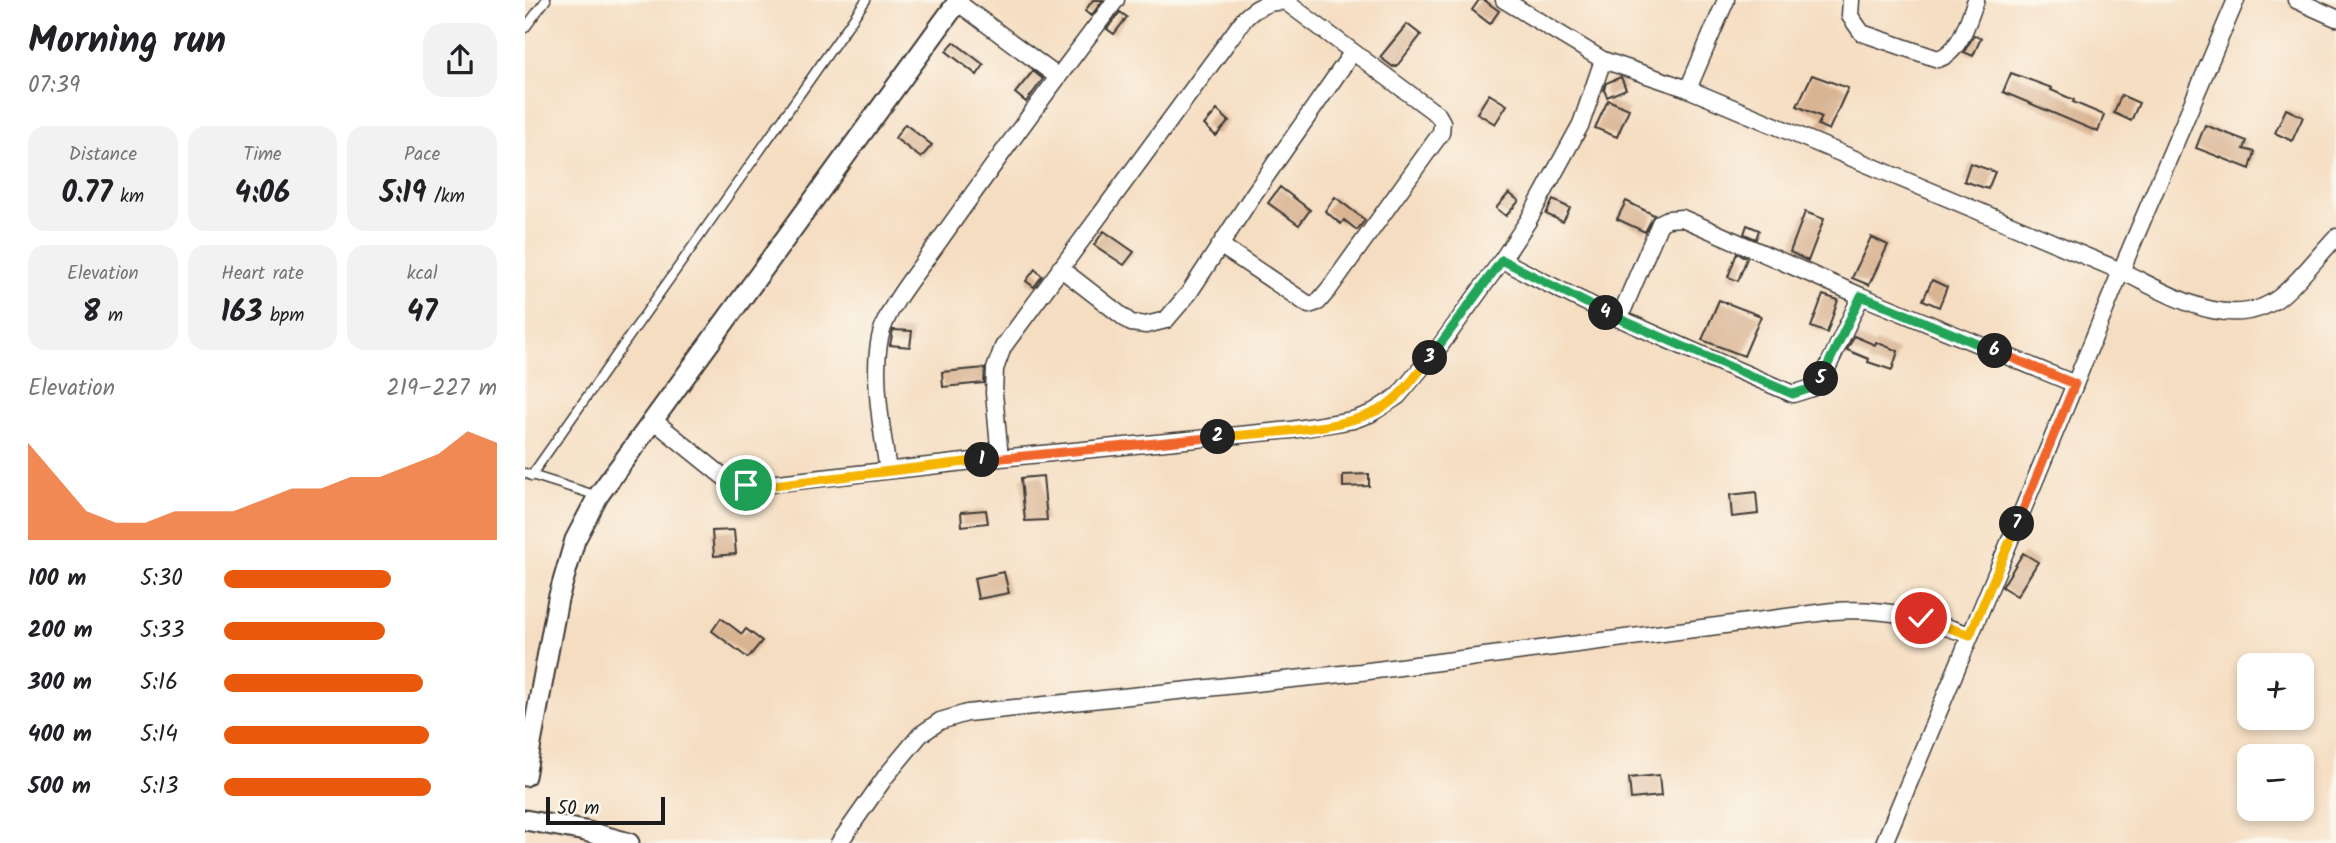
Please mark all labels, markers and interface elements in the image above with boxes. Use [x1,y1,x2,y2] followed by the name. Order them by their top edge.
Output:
[28,12,226,72] text: Morning run
[423,23,497,97] button: share
[28,68,80,104] text: 07:39
[69,140,137,170] text: Distance
[243,140,282,170] text: Time
[404,140,440,170] text: Pace
[62,170,112,218] text: 0.77
[235,170,290,218] text: 4:06
[380,170,426,218] text: 5:19
[112,182,144,212] text: km
[426,182,465,212] text: /km
[67,259,139,289] text: Elevation
[221,259,304,289] text: Heart rate
[407,259,438,289] text: kcal
[83,289,100,337] text: 8
[221,289,262,337] text: 163
[407,289,437,337] text: 47
[1589,296,1623,330] pin: 4
[1600,297,1611,327] text: 4
[100,301,123,331] text: m
[262,301,304,331] text: bpm
[1977,334,2013,368] pin: 6
[1989,335,2000,365] text: 6
[1413,340,1447,376] pin: 3
[1424,342,1435,372] text: 3
[1803,362,1839,396] pin: 5
[1816,363,1825,393] text: 5
[28,371,115,407] text: Elevation
[386,371,497,407] text: 219–227 m
[1201,420,1235,454] pin: 2
[1212,421,1223,451] text: 2
[965,442,1000,477] pin: 1
[979,444,984,474] text: 1
[716,455,776,515] pin
[727,466,765,504] icon: arrive
[1999,506,2035,542] pin: 7
[2012,508,2021,538] text: 7
[28,561,86,597] text: 100 m
[140,561,183,597] text: 5:30
[1891,588,1951,648] pin
[1902,599,1940,637] icon: check
[28,613,93,649] text: 200 m
[140,613,184,649] text: 5:33
[2237,653,2314,821] map controls
[2237,653,2314,730] button: +
[28,665,92,701] text: 300 m
[140,665,178,701] text: 5:16
[28,717,92,753] text: 400 m
[140,717,178,753] text: 5:14
[2237,744,2314,821] button: −
[28,769,91,805] text: 500 m
[140,769,178,805] text: 5:13
[546,794,665,826] scale bar
[557,794,599,824] text: 50 m

